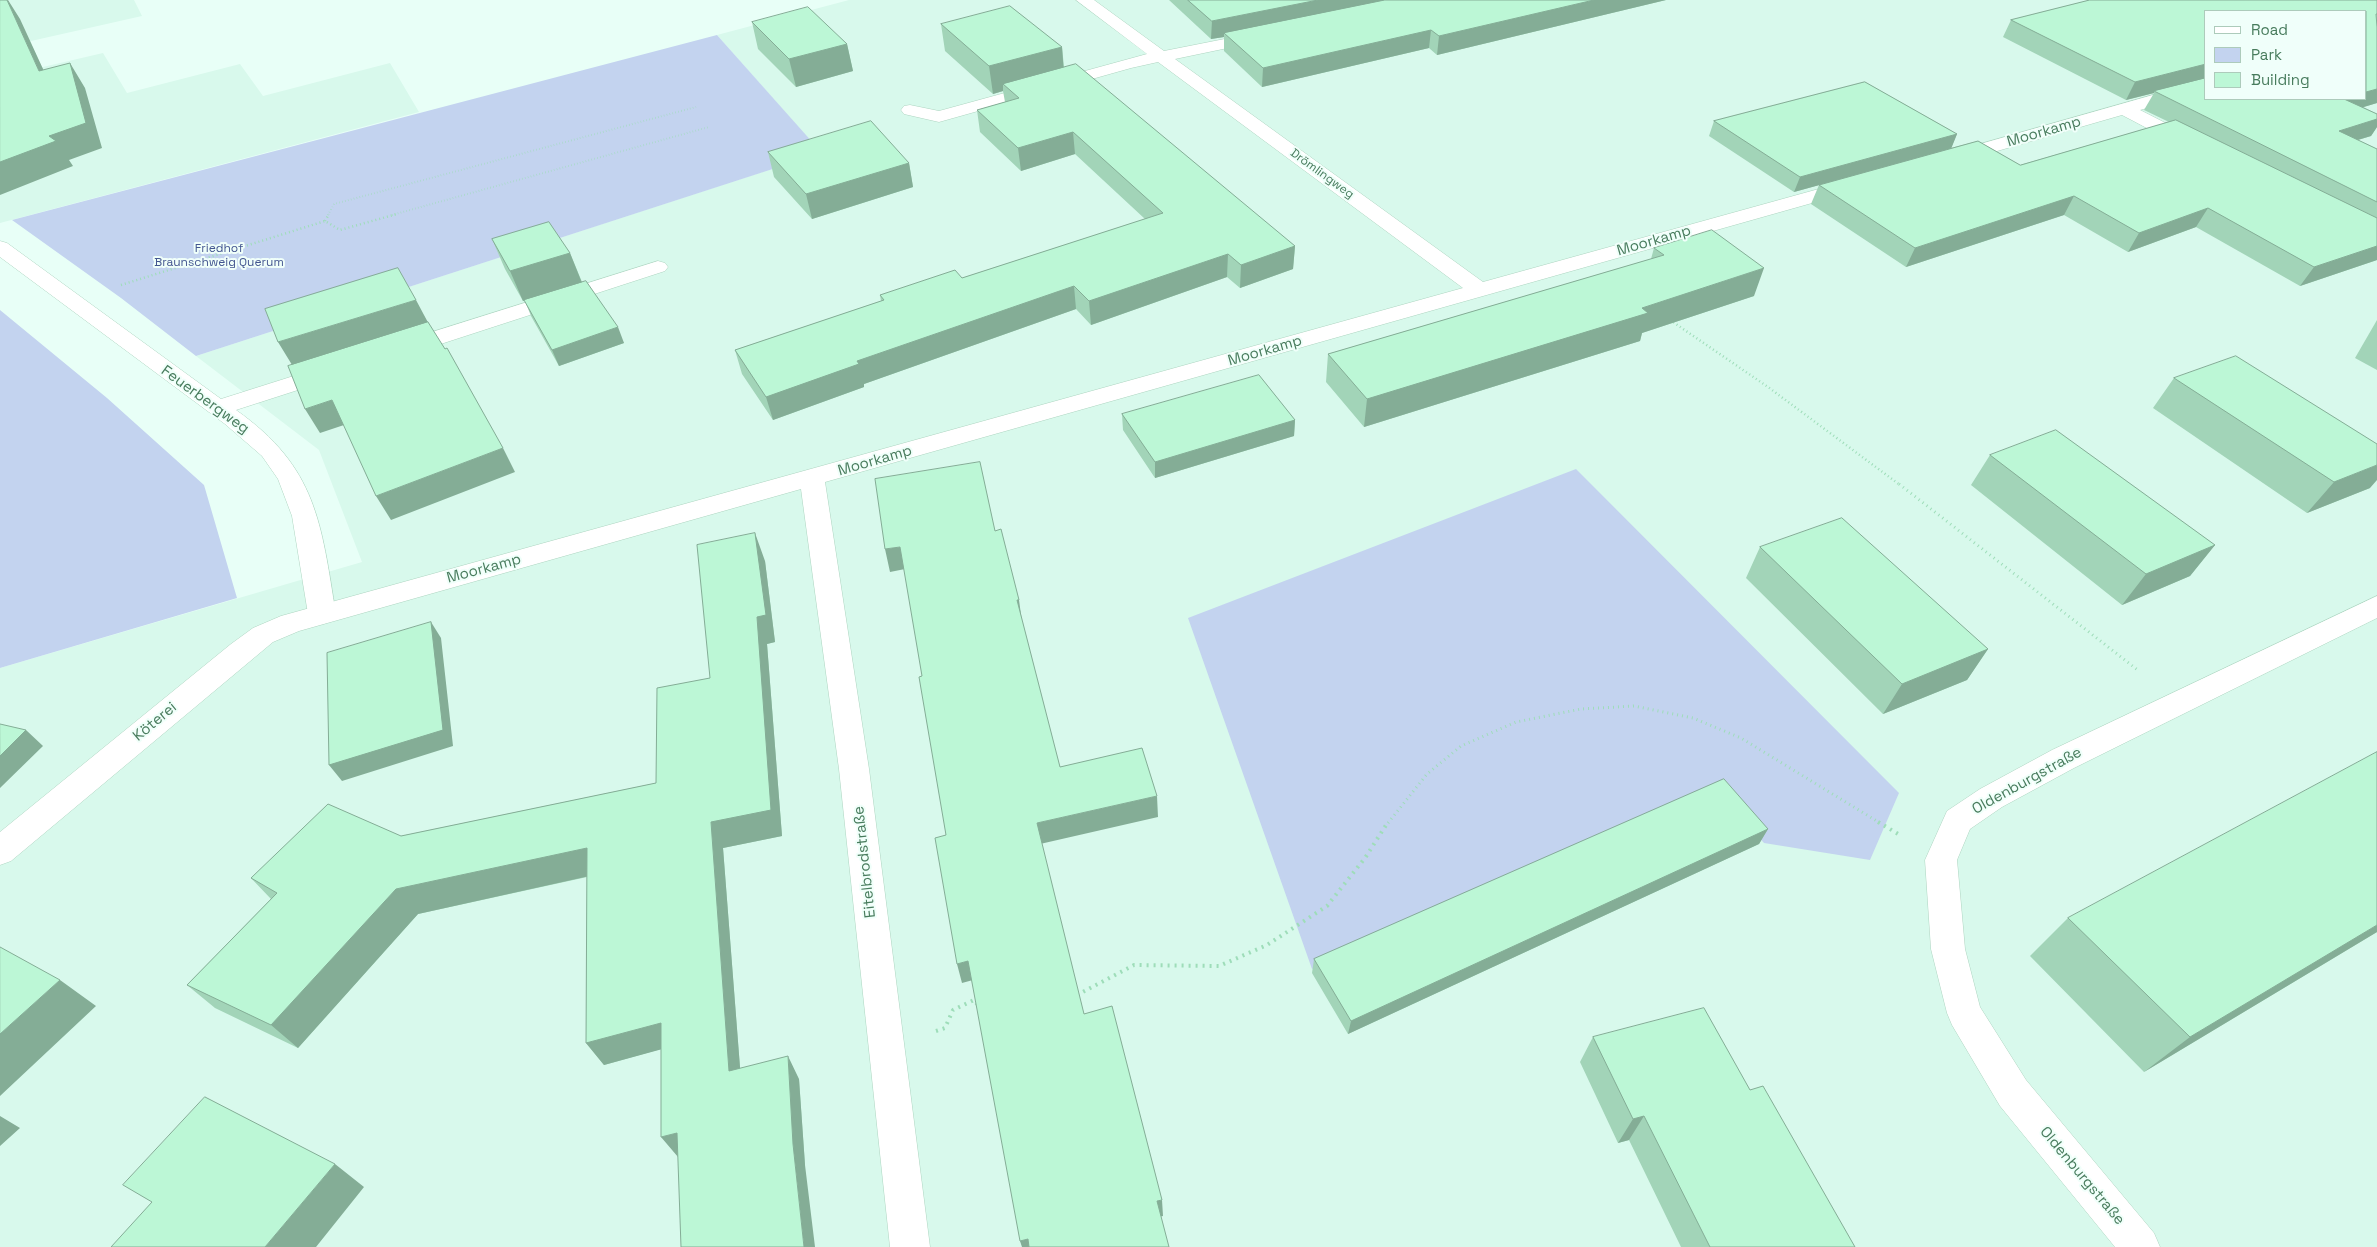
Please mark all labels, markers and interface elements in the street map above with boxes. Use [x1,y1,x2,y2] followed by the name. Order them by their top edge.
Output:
[2204,10,2367,100] legend
[2251,20,2288,39] text: Road
[2251,45,2282,64] text: Park
[2251,70,2310,89] text: Building
[2005,113,2083,151] street label: Moorkamp
[1287,146,1357,202] street label: Drömlingweg
[1615,222,1693,260] street label: Moorkamp
[154,242,284,270] park label: Friedhof Braunschweig Querum
[1226,332,1304,370] street label: Moorkamp
[157,362,253,438] street label: Feuerbergweg
[836,442,914,480] street label: Moorkamp
[445,550,523,588] street label: Moorkamp
[130,699,180,745] street label: Köterei
[1969,743,2085,819] street label: Oldenburgstraße
[850,805,880,919] street label: Eitelbrodstraße
[2036,1123,2128,1229] street label: Oldenburgstraße

